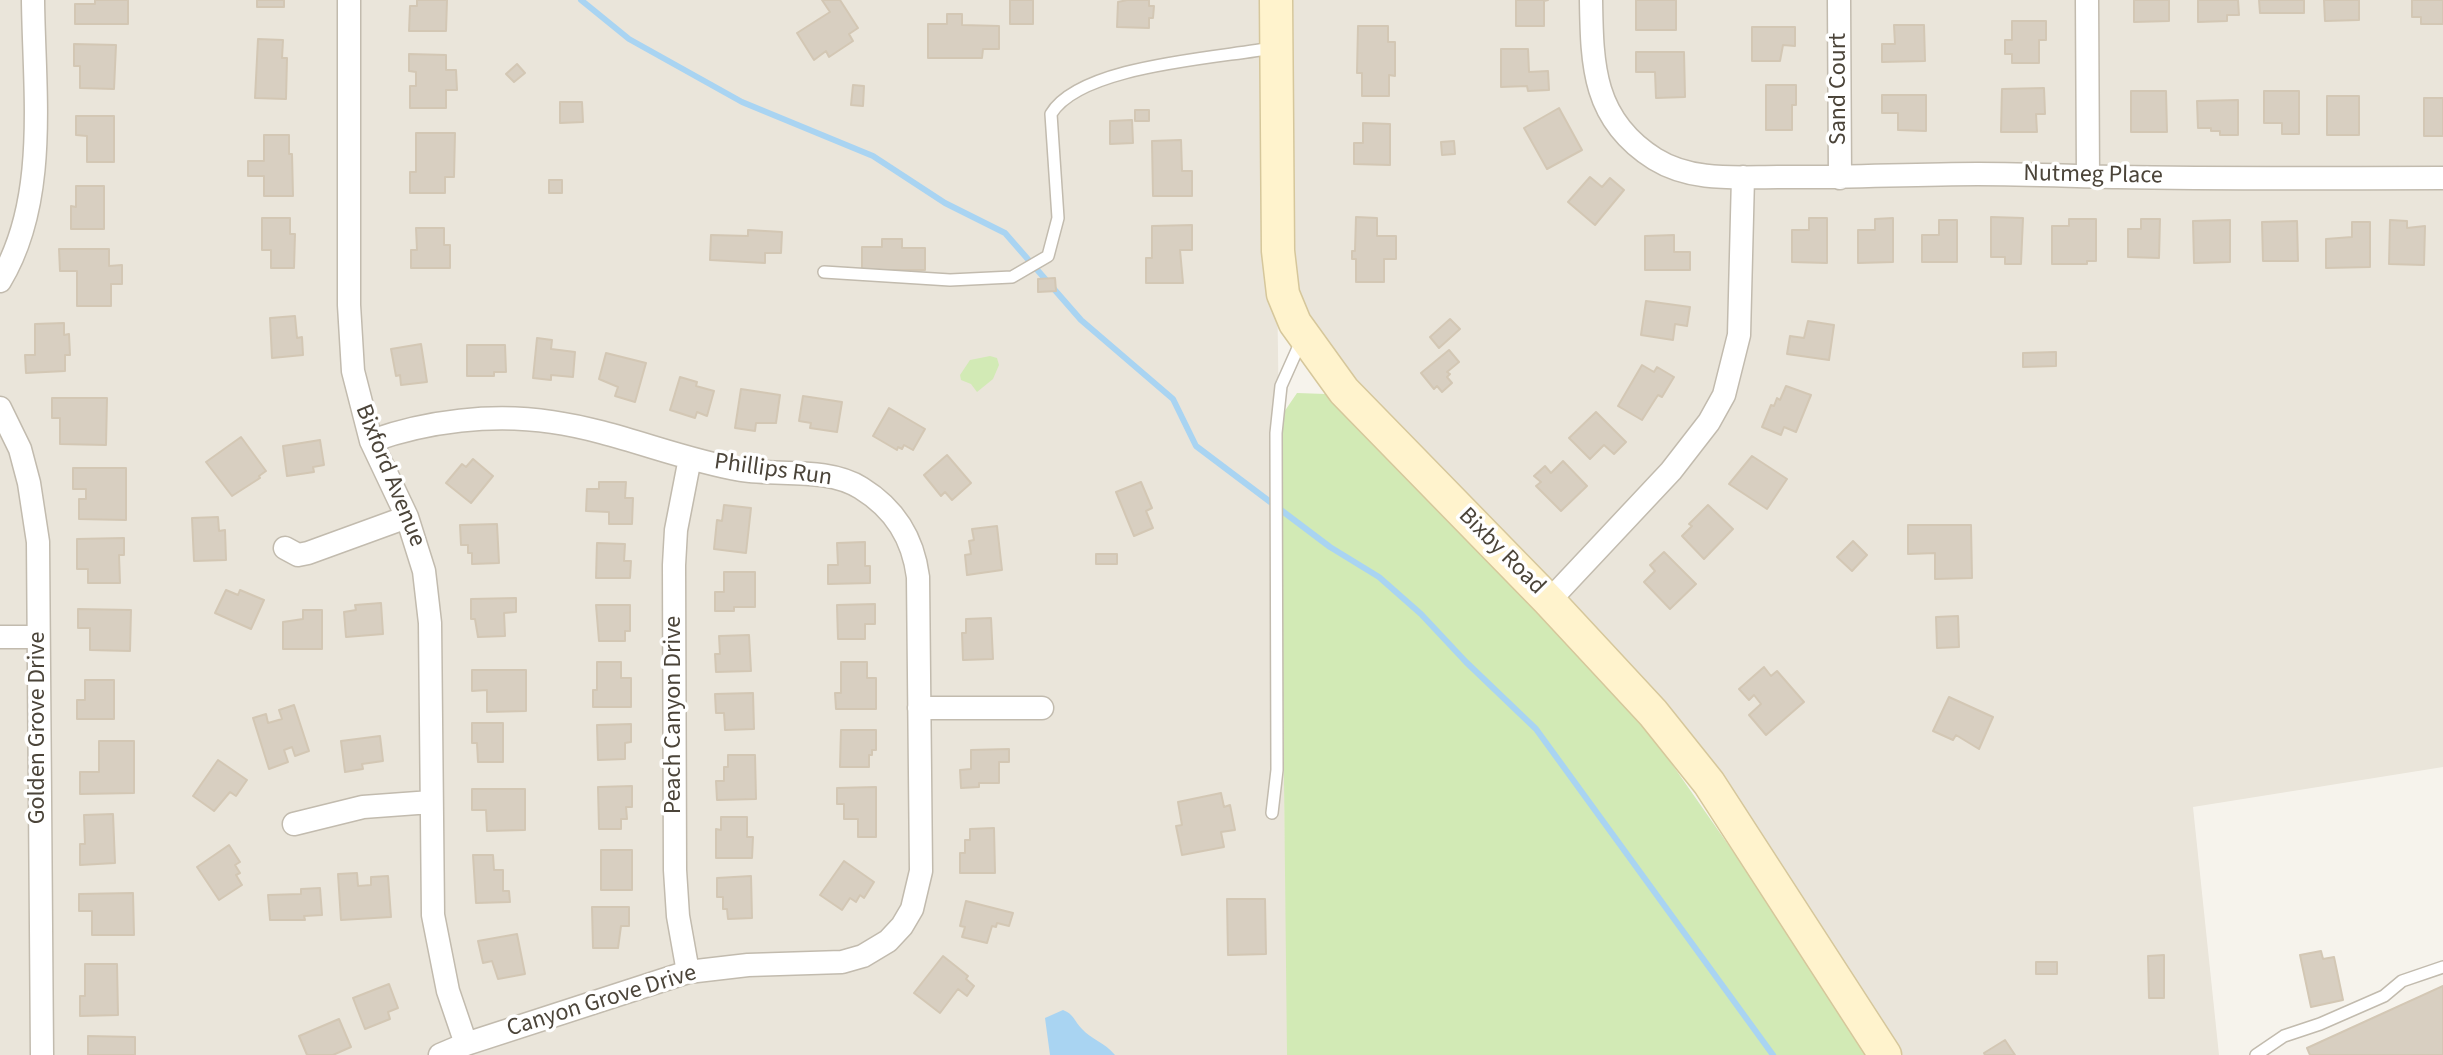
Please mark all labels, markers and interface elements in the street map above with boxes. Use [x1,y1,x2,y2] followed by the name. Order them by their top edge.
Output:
[1826,33,1854,145] street label: Sand Court
[2023,160,2163,192] street label: Nutmeg Place
[347,401,431,551] street label: Bixford Avenue
[712,448,834,494] street label: Phillips Run
[1451,502,1551,602] street label: Bixby Road
[661,616,689,814] street label: Peach Canyon Drive
[25,632,53,824] street label: Golden Grove Drive
[504,959,700,1045] street label: Canyon Grove Drive

